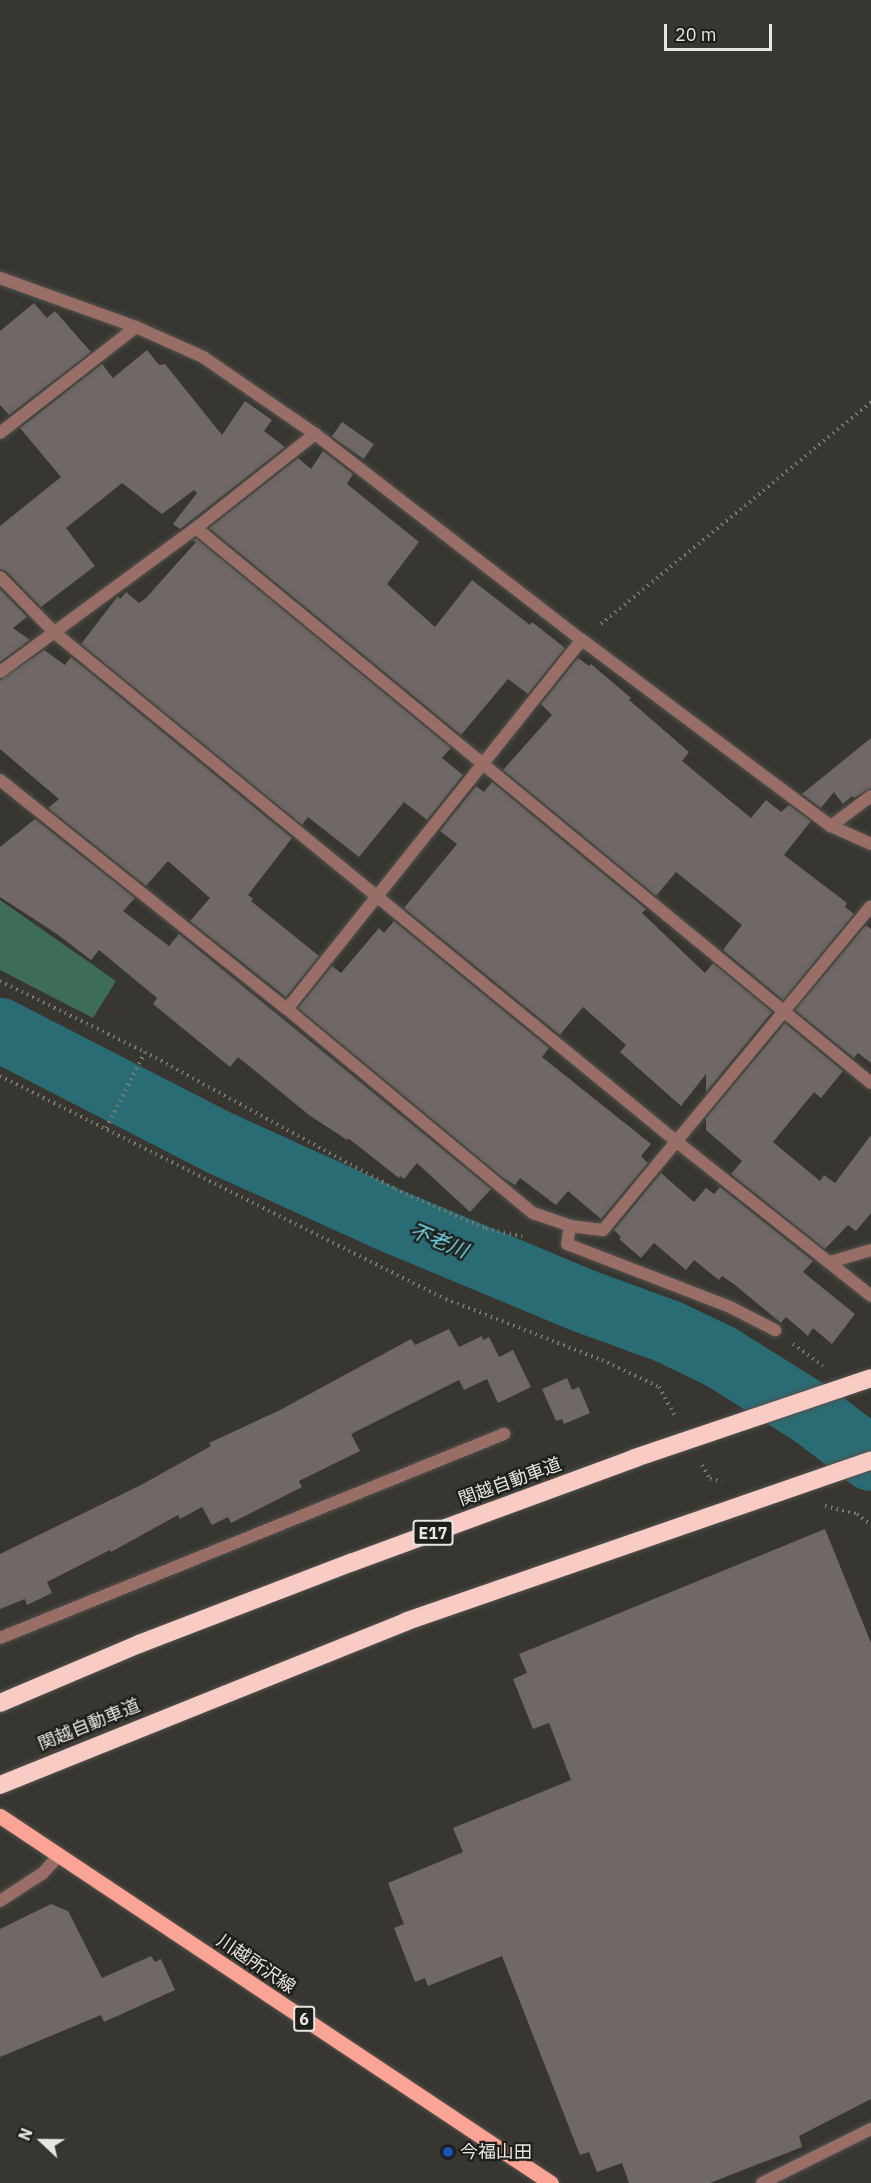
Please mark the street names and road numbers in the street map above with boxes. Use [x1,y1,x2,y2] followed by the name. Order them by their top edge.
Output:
[456,1453,564,1511] street label: 関越自動車道
[412,1520,454,1546] road number: E17
[35,1695,143,1755] street label: 関越自動車道
[213,1930,299,1998] street label: 川越所沢線
[292,2006,316,2032] road number: 6

